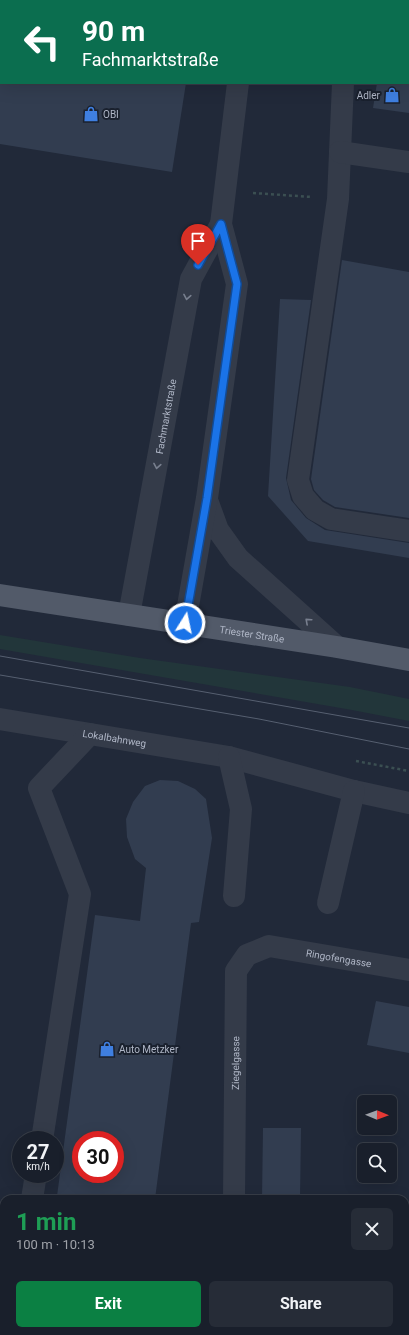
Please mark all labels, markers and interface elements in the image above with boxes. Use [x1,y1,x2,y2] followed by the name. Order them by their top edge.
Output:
[82,15,145,48] text: 90 m
[16,16,68,68] icon: left
[82,49,218,70] text: Fachmarktstraße
[383,86,401,104] shop icon: Adler
[357,90,381,101] place label: Adler
[82,105,100,123] shop icon: OBI
[103,109,119,120] place label: OBI
[181,224,215,265] pin
[187,230,209,252] icon: arrive
[184,294,192,300] one-way arrow
[153,378,178,455] street label: Fachmarktstraße
[153,463,161,469] one-way arrow
[164,602,206,644] position arrow
[305,618,313,625] one-way arrow
[219,623,285,644] street label: Triester Straße
[82,727,147,749] street label: Lokalbahnweg
[305,947,372,969] street label: Ringofengasse
[229,1036,241,1090] street label: Ziegelgasse
[98,1040,116,1058] shop icon: Auto Metzker
[119,1044,179,1055] place label: Auto Metzker
[357,1095,397,1135] north arrow
[357,1095,397,1183] map controls
[72,1131,124,1183] speed limit sign: 30
[27,1140,49,1164] text: 27
[357,1143,397,1183] button: search
[26,1161,50,1172] text: km/h
[16,1208,76,1236] text: 1 min
[351,1208,393,1250] button: close
[16,1237,95,1252] text: 100 m · 10:13
[16,1281,201,1327] button: Exit
[209,1281,393,1327] button: Share

